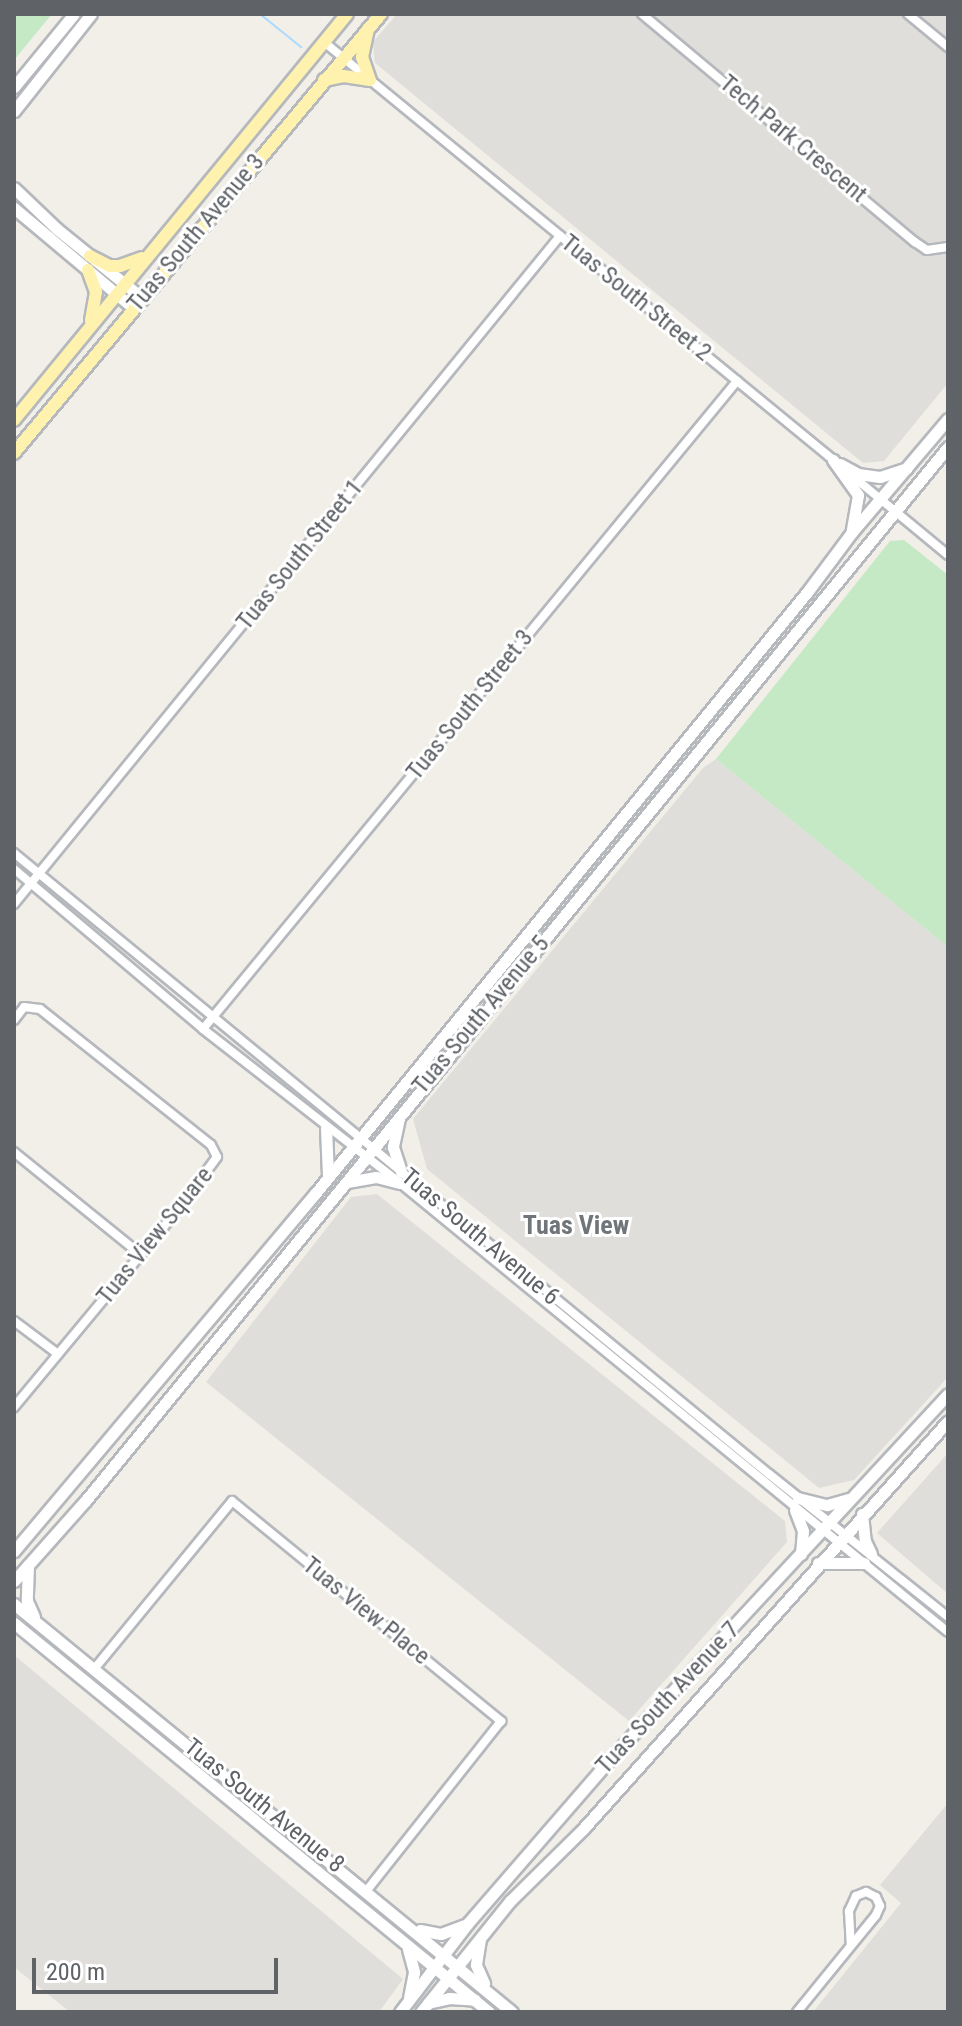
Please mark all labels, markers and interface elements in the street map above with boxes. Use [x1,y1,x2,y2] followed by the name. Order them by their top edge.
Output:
[714,69,872,209] street label: Tech Park Crescent
[121,148,271,318] street label: Tuas South Avenue 3
[555,229,717,367] street label: Tuas South Street 2
[231,474,369,636] street label: Tuas South Street 1
[401,624,539,786] street label: Tuas South Street 3
[406,930,556,1100] street label: Tuas South Avenue 5
[91,1162,219,1310] street label: Tuas View Square
[395,1162,565,1312] street label: Tuas South Avenue 6
[523,1210,629,1242] district label: Tuas View
[297,1551,435,1671] street label: Tuas View Place
[590,1616,746,1780] street label: Tuas South Avenue 7
[178,1733,350,1879] street label: Tuas South Avenue 8
[36,1942,282,1992] scale bar
[46,1958,105,1986] text: 200 m

